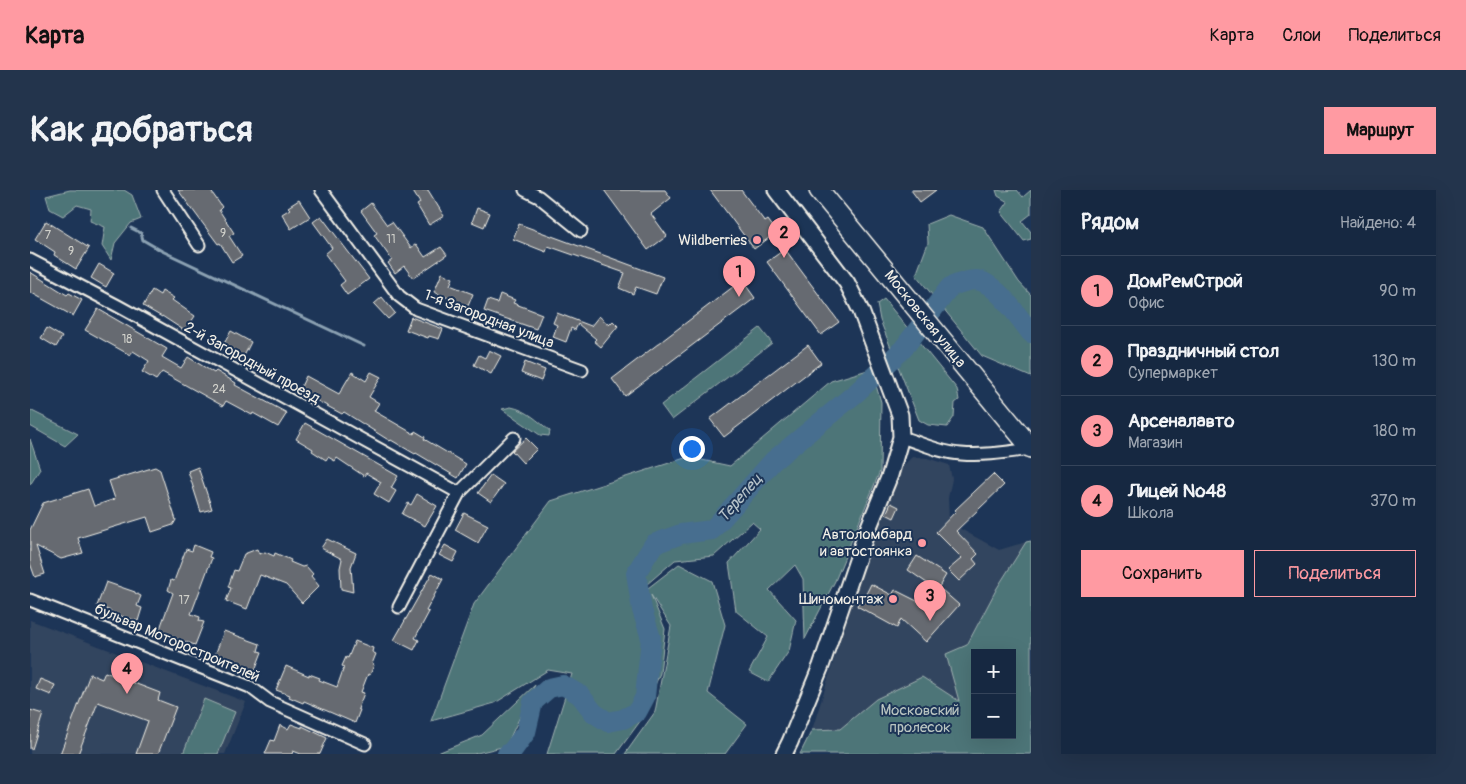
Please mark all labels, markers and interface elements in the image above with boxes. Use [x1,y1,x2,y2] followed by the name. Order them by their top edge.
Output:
[25,21,84,50] text: Карта
[1210,24,1254,47] text: Карта
[1282,24,1320,47] text: Слои
[1348,24,1441,47] text: Поделиться
[1324,107,1436,154] button: Маршрут
[30,108,253,152] text: Как добраться
[1081,209,1139,236] text: Рядом
[1340,213,1416,233] text: Найдено: 4
[768,217,800,258] pin: 2
[220,226,226,241] house number: 9
[45,228,52,243] house number: 7
[678,231,747,250] place label: Wildberries
[386,232,396,247] house number: 11
[751,234,763,246] marker: Wildberries
[68,244,74,259] house number: 9
[723,256,755,297] pin: 1
[880,267,970,371] street label: Московская улица
[1128,269,1243,293] text: ДомРемСтрой
[1094,281,1100,301] text: 1
[1379,281,1416,301] text: 90 m
[421,285,557,353] street label: 1-я Загородная улица
[1128,293,1165,313] text: Офис
[181,318,323,408] street label: 2-й Загородный проезд
[122,332,132,347] house number: 18
[1128,339,1279,363] text: Праздничный стол
[1093,351,1101,371] text: 2
[1372,351,1416,371] text: 130 m
[1128,363,1218,383] text: Супермаркет
[212,382,226,397] house number: 24
[1128,409,1235,433] text: Арсеналавто
[1093,421,1101,441] text: 3
[1373,421,1416,441] text: 180 m
[1128,433,1183,453] text: Магазин
[679,436,705,462] your location
[713,469,767,527] water label: Терепец
[1128,479,1226,503] text: Лицей №48
[1092,491,1102,511] text: 4
[1370,491,1416,511] text: 370 m
[1128,503,1174,523] text: Школа
[820,525,912,561] place label: Автоломбард и автостоянка
[916,537,928,549] marker: Автоломбард и автостоянка
[1081,550,1244,597] button: Сохранить
[1254,550,1416,597] button: Поделиться
[914,580,946,621] pin: 3
[799,590,883,609] place label: Шиномонтаж
[178,593,190,608] house number: 17
[887,593,899,605] marker: Шиномонтаж
[91,599,263,687] street label: бульвар Моторостроителей
[971,649,1016,739] map controls
[971,649,1016,694] button: +
[111,653,143,694] pin: 4
[971,694,1016,739] button: −
[881,701,959,737] park label: Московский пролесок

